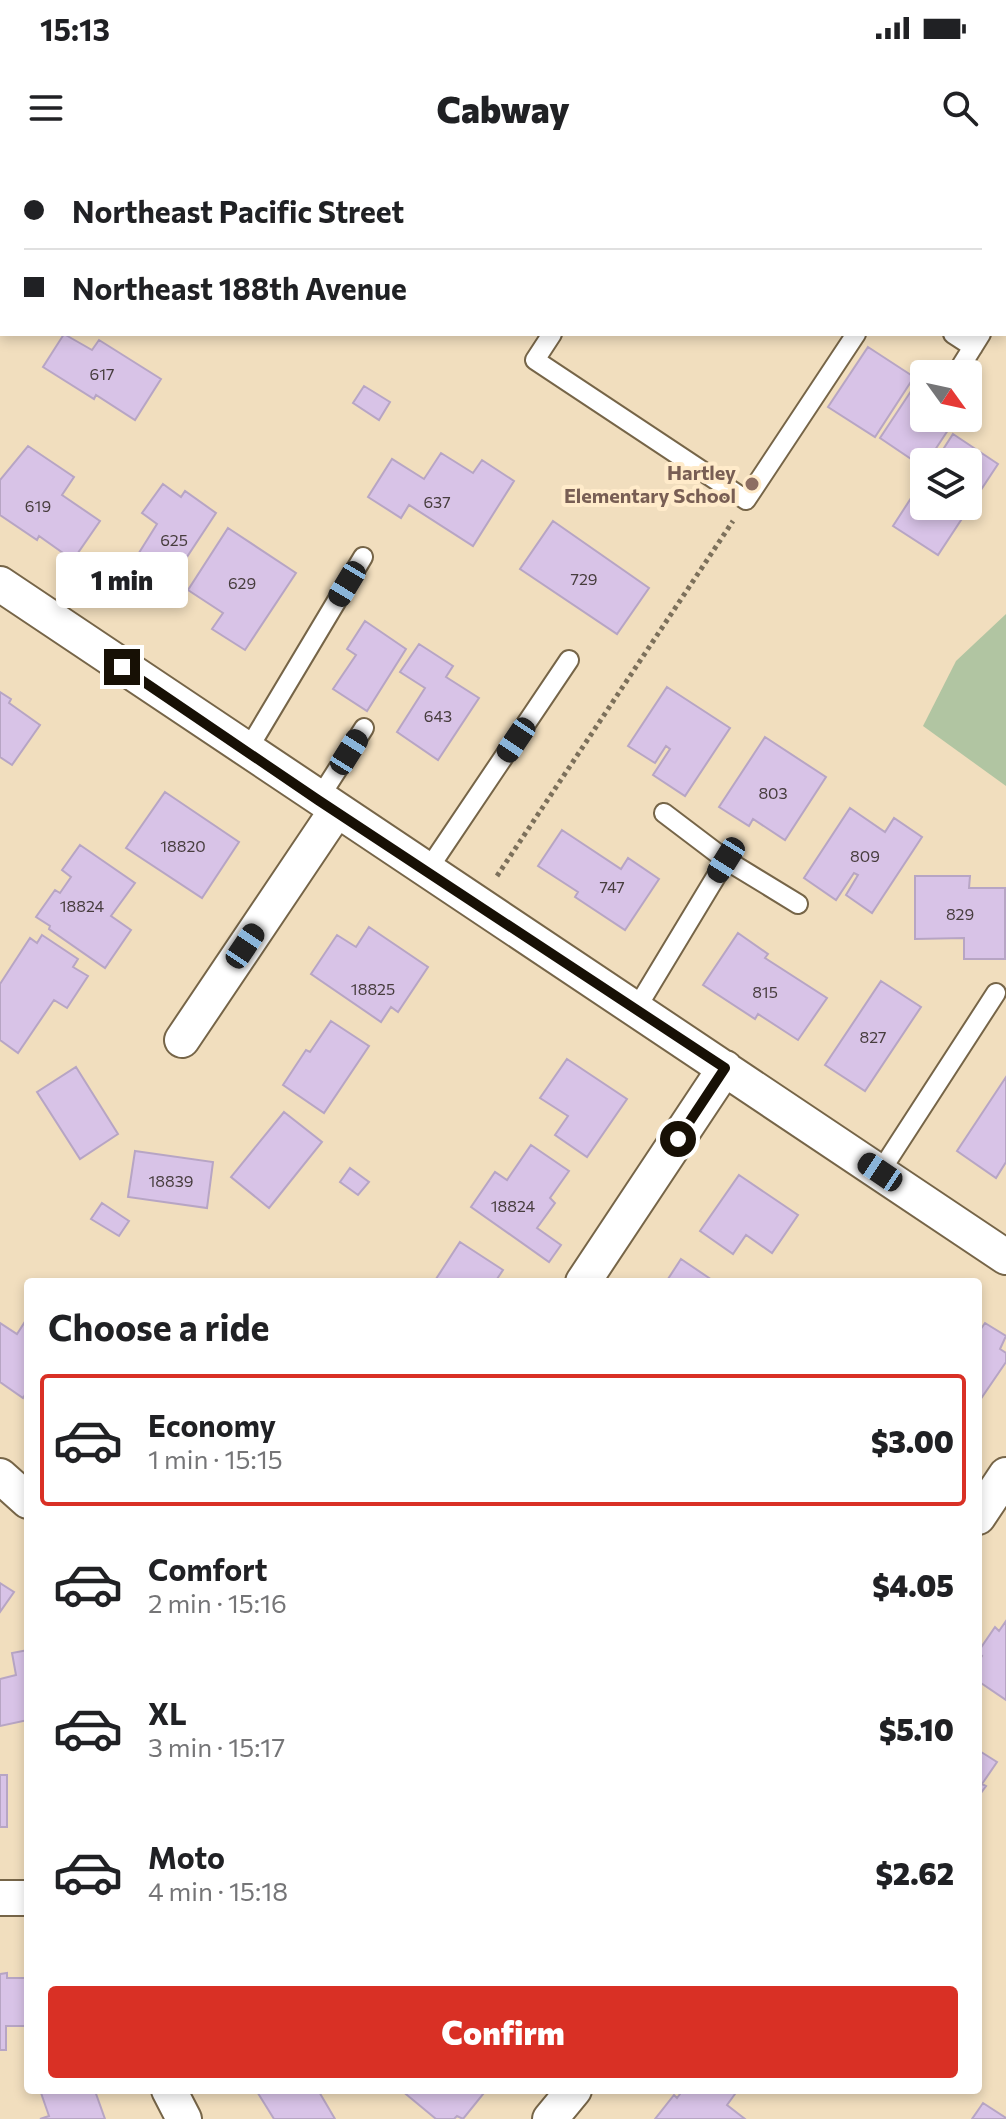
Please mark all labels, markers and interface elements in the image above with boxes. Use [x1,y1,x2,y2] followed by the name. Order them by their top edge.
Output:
[40,10,110,47] text: 15:13
[24,86,68,130] icon: menu
[436,86,570,130] text: Cabway
[938,86,982,130] icon: search
[72,192,404,229] text: Northeast Pacific Street
[72,269,407,306] text: Northeast 188th Avenue
[910,360,982,432] north arrow
[910,360,982,520] map controls
[90,364,115,383] house number: 617
[910,448,982,520] button: layers
[564,460,736,507] place label: Hartley Elementary School
[743,475,761,493] marker: Hartley Elementary School
[423,492,451,511] house number: 637
[25,496,51,515] house number: 619
[160,530,188,549] house number: 625
[56,551,188,607] callout: 1 min
[324,557,370,611] car
[91,564,153,595] text: 1 min
[571,569,598,588] house number: 729
[228,573,256,592] house number: 629
[104,649,140,685] route end
[424,706,452,725] house number: 643
[493,713,539,767] car
[326,725,372,779] car
[758,783,788,802] house number: 803
[703,833,749,887] car
[160,836,206,855] house number: 18820
[850,846,880,865] house number: 809
[599,877,625,896] house number: 747
[60,896,105,915] house number: 18824
[946,904,974,923] house number: 829
[222,919,268,973] car
[351,979,395,998] house number: 18825
[752,982,778,1001] house number: 815
[860,1027,886,1046] house number: 827
[660,1121,696,1157] route start
[853,1149,907,1195] car
[148,1171,194,1190] house number: 18839
[491,1196,536,1215] house number: 18824
[48,1304,269,1348] text: Choose a ride
[52,1404,124,1476] icon: car
[148,1406,276,1443] text: Economy
[871,1422,954,1459] text: $3.00
[148,1443,283,1474] text: 1 min · 15:15
[52,1548,124,1620] icon: car
[148,1550,267,1587] text: Comfort
[872,1566,954,1603] text: $4.05
[148,1587,287,1618] text: 2 min · 15:16
[52,1692,124,1764] icon: car
[148,1694,187,1731] text: XL
[879,1710,954,1747] text: $5.10
[148,1731,285,1762] text: 3 min · 15:17
[52,1836,124,1908] icon: car
[148,1838,225,1875] text: Moto
[875,1854,954,1891] text: $2.62
[148,1875,288,1906] text: 4 min · 15:18
[48,1986,958,2078] button: Confirm

